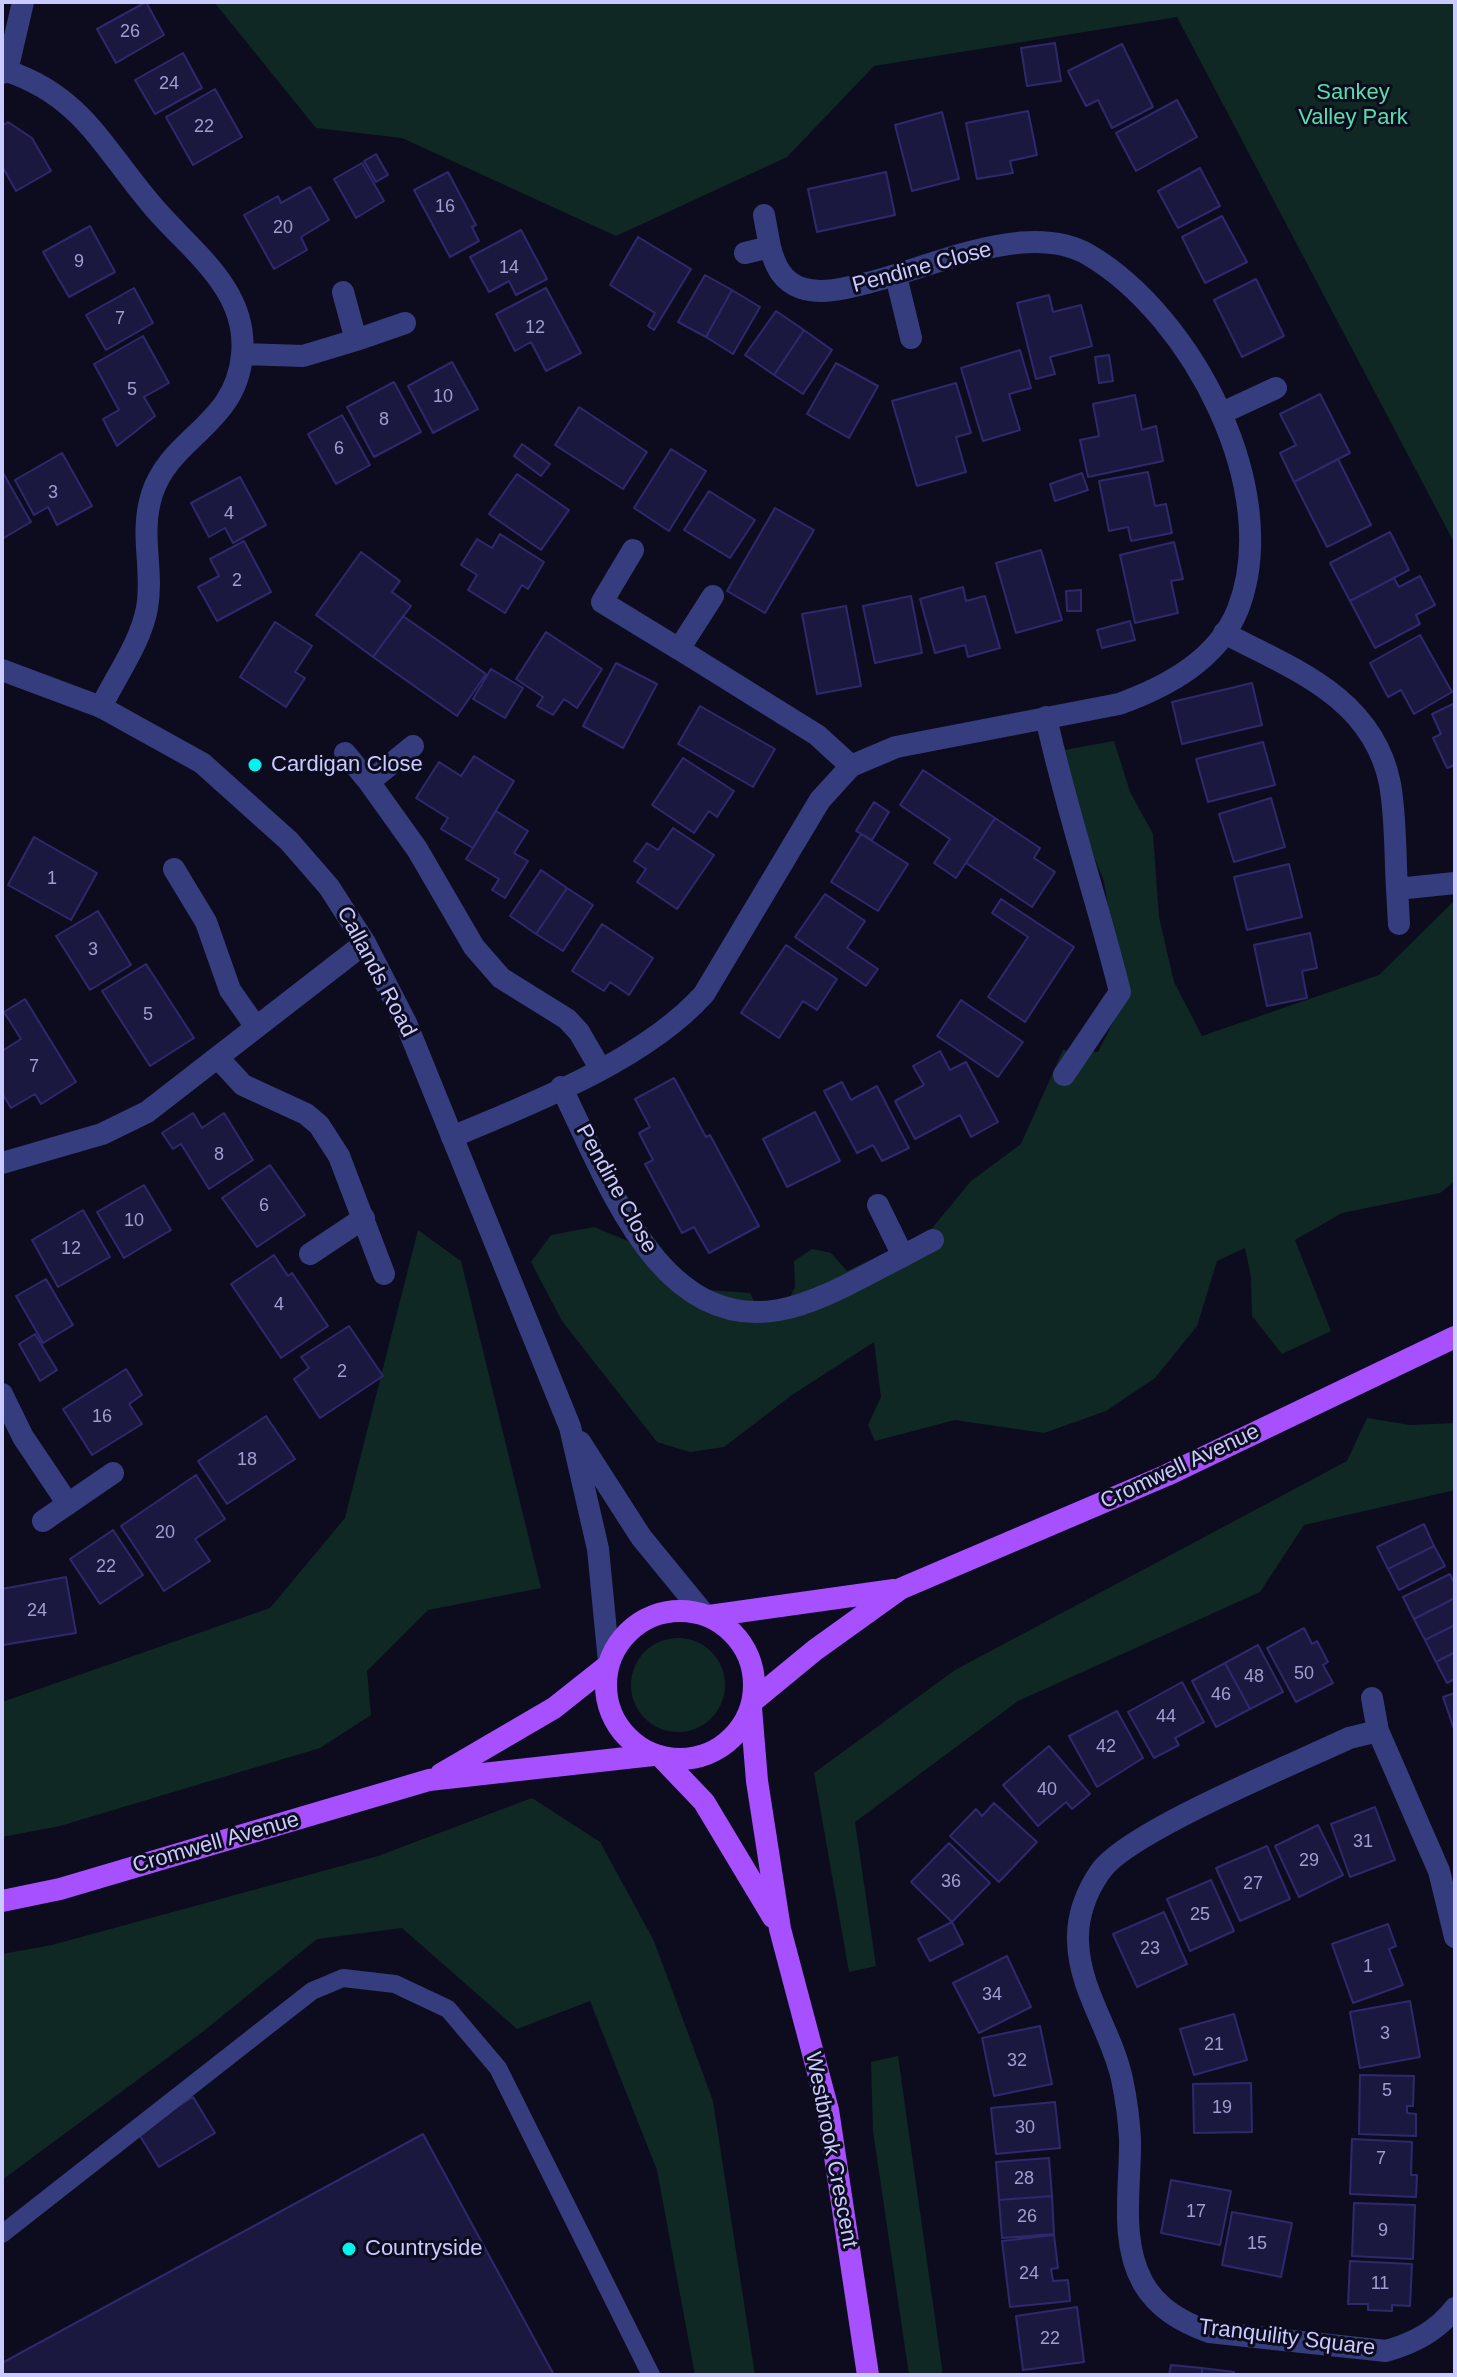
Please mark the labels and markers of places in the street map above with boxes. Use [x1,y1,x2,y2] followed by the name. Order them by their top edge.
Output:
[271,752,423,778] place label: Cardigan Close
[246,756,264,774] marker: Cardigan Close
[365,2236,482,2262] place label: Countryside
[340,2240,358,2258] marker: Countryside

